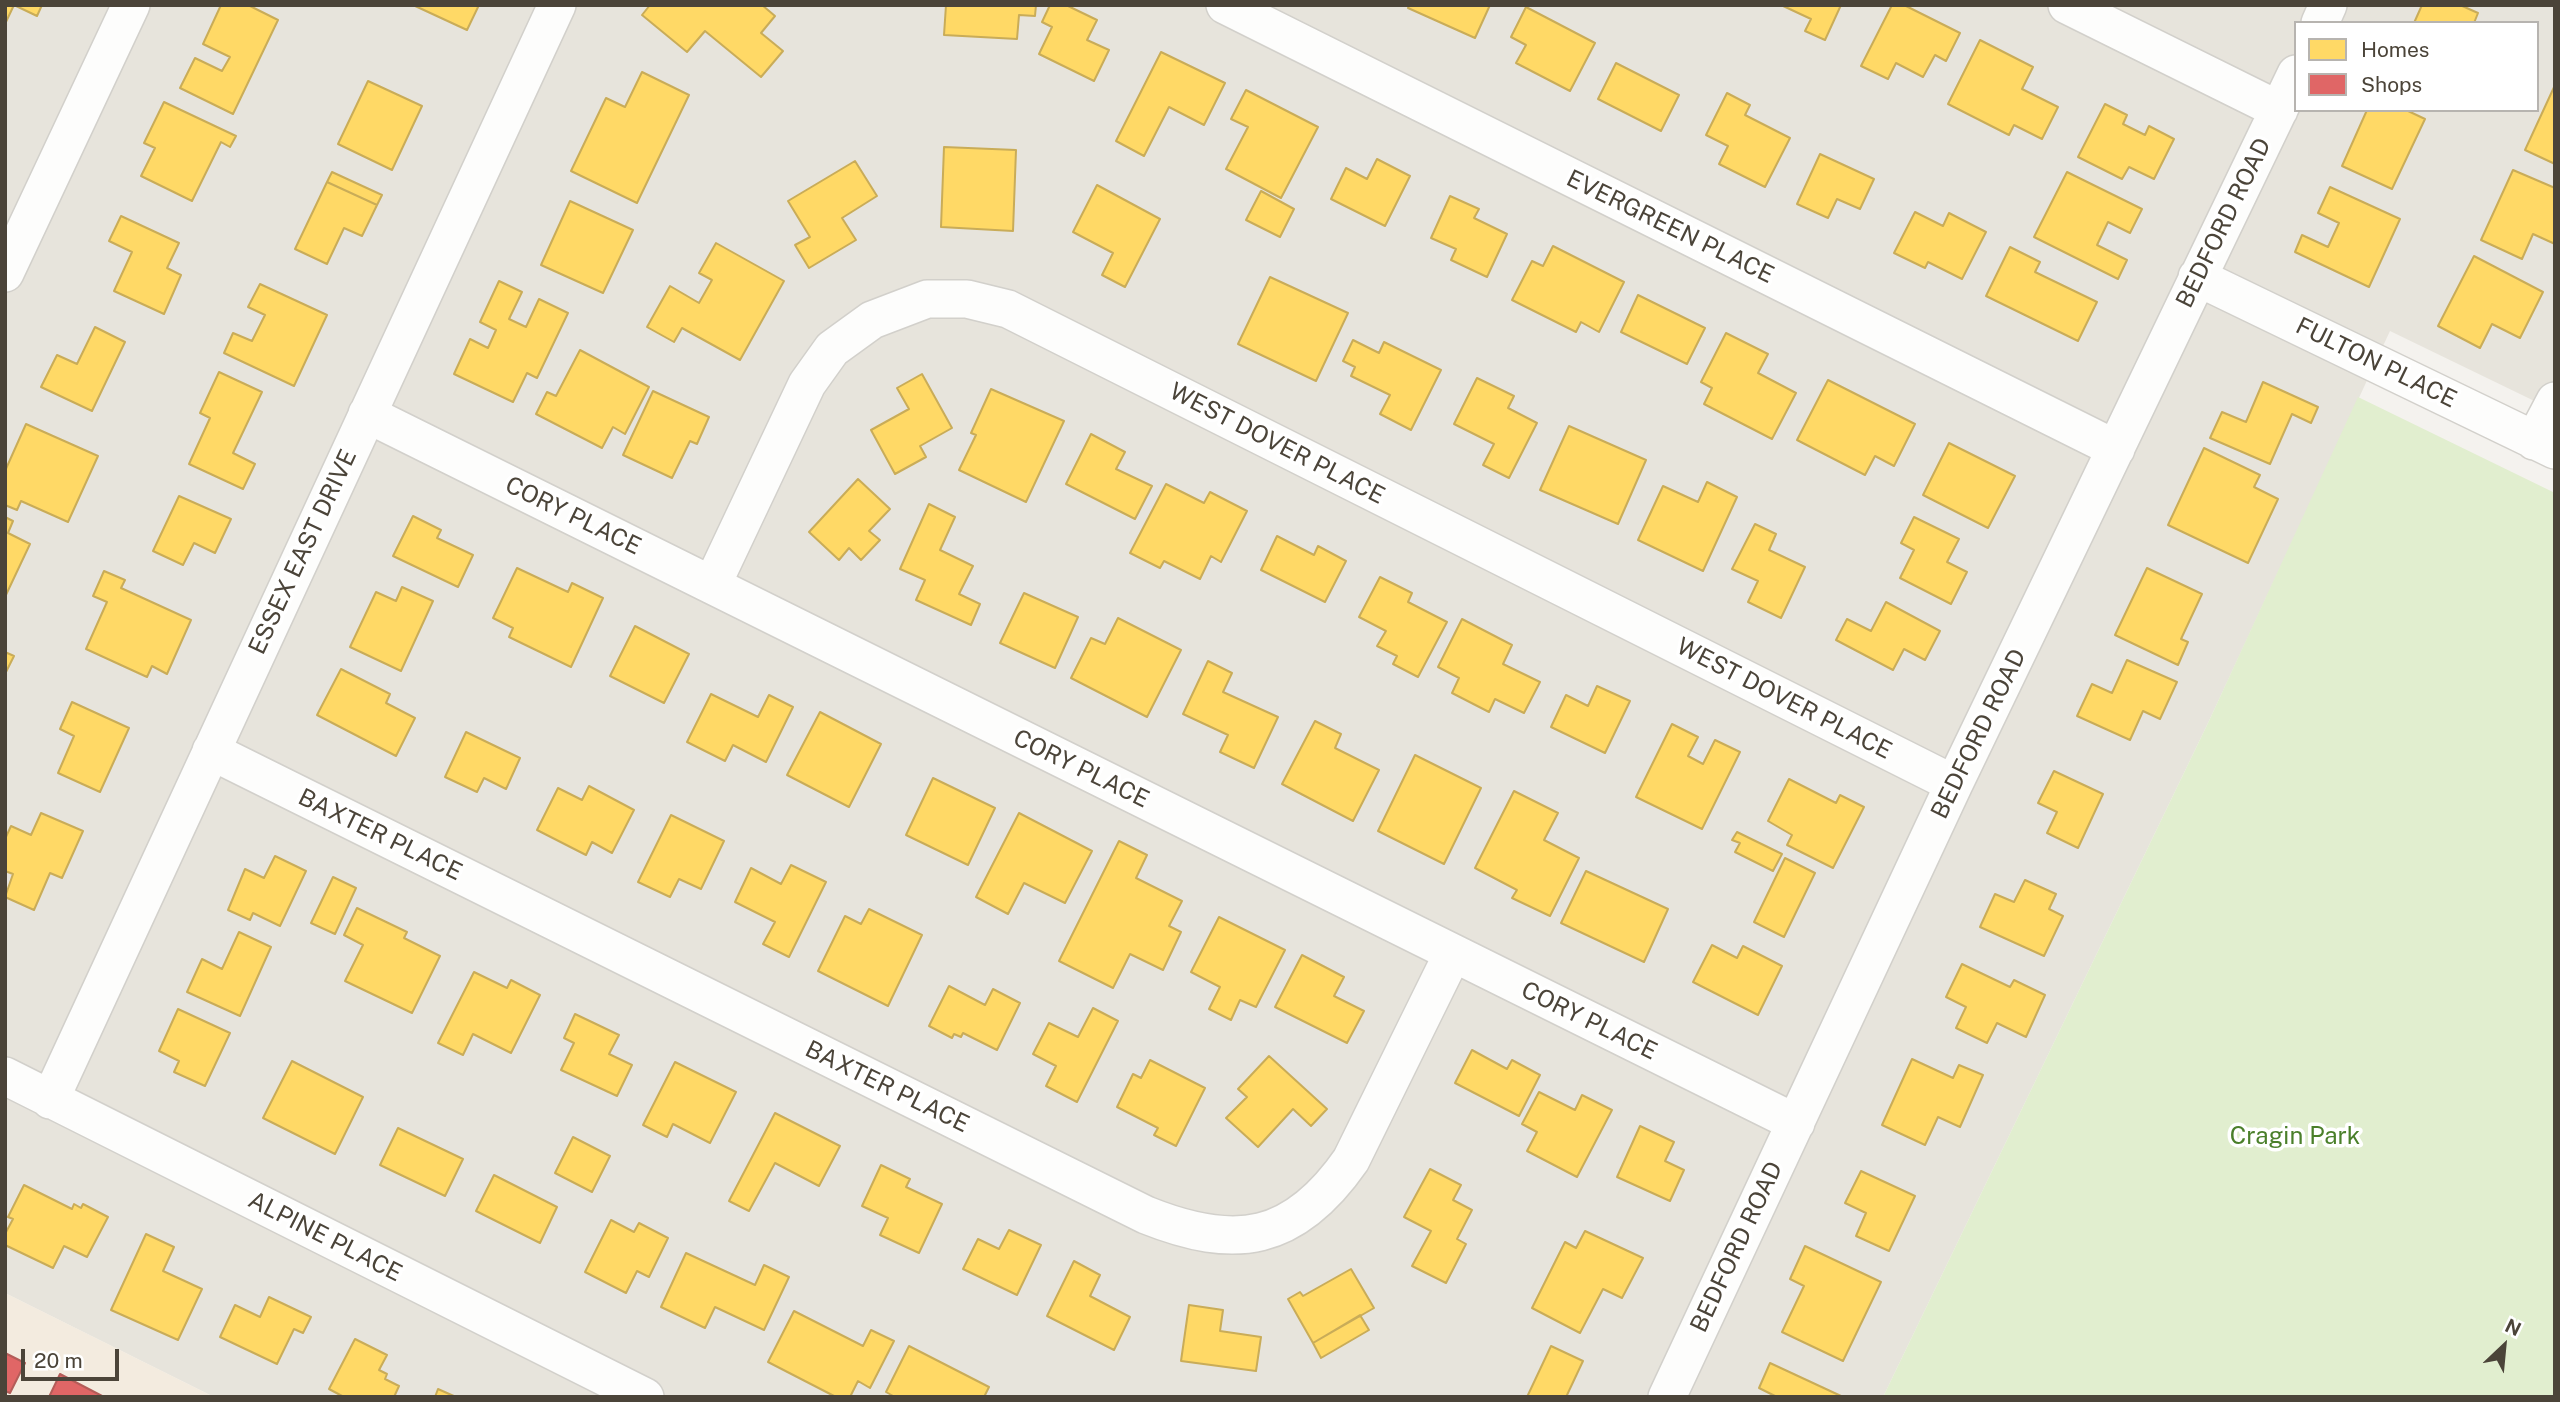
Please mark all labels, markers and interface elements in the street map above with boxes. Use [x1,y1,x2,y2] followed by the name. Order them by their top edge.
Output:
[2294,21,2539,112] legend
[2361,37,2429,62] text: Homes
[2361,72,2422,97] text: Shops
[2171,134,2277,312] street label: BEDFORD ROAD
[1562,164,1778,290] street label: EVERGREEN PLACE
[2291,312,2461,414] street label: FULTON PLACE
[1164,377,1390,511] street label: WEST DOVER PLACE
[243,445,363,659] street label: ESSEX EAST DRIVE
[500,471,646,561] street label: CORY PLACE
[1671,632,1897,766] street label: WEST DOVER PLACE
[1926,645,2032,823] street label: BEDFORD ROAD
[1008,724,1154,814] street label: CORY PLACE
[293,783,467,887] street label: BAXTER PLACE
[1516,976,1662,1066] street label: CORY PLACE
[800,1035,974,1139] street label: BAXTER PLACE
[2230,1123,2360,1151] park label: Cragin Park
[1685,1157,1789,1337] street label: BEDFORD ROAD
[243,1186,407,1288] street label: ALPINE PLACE
[2469,1311,2539,1381] north arrow
[2502,1314,2525,1340] text: N
[24,1336,122,1380] scale bar
[34,1348,83,1373] text: 20 m

